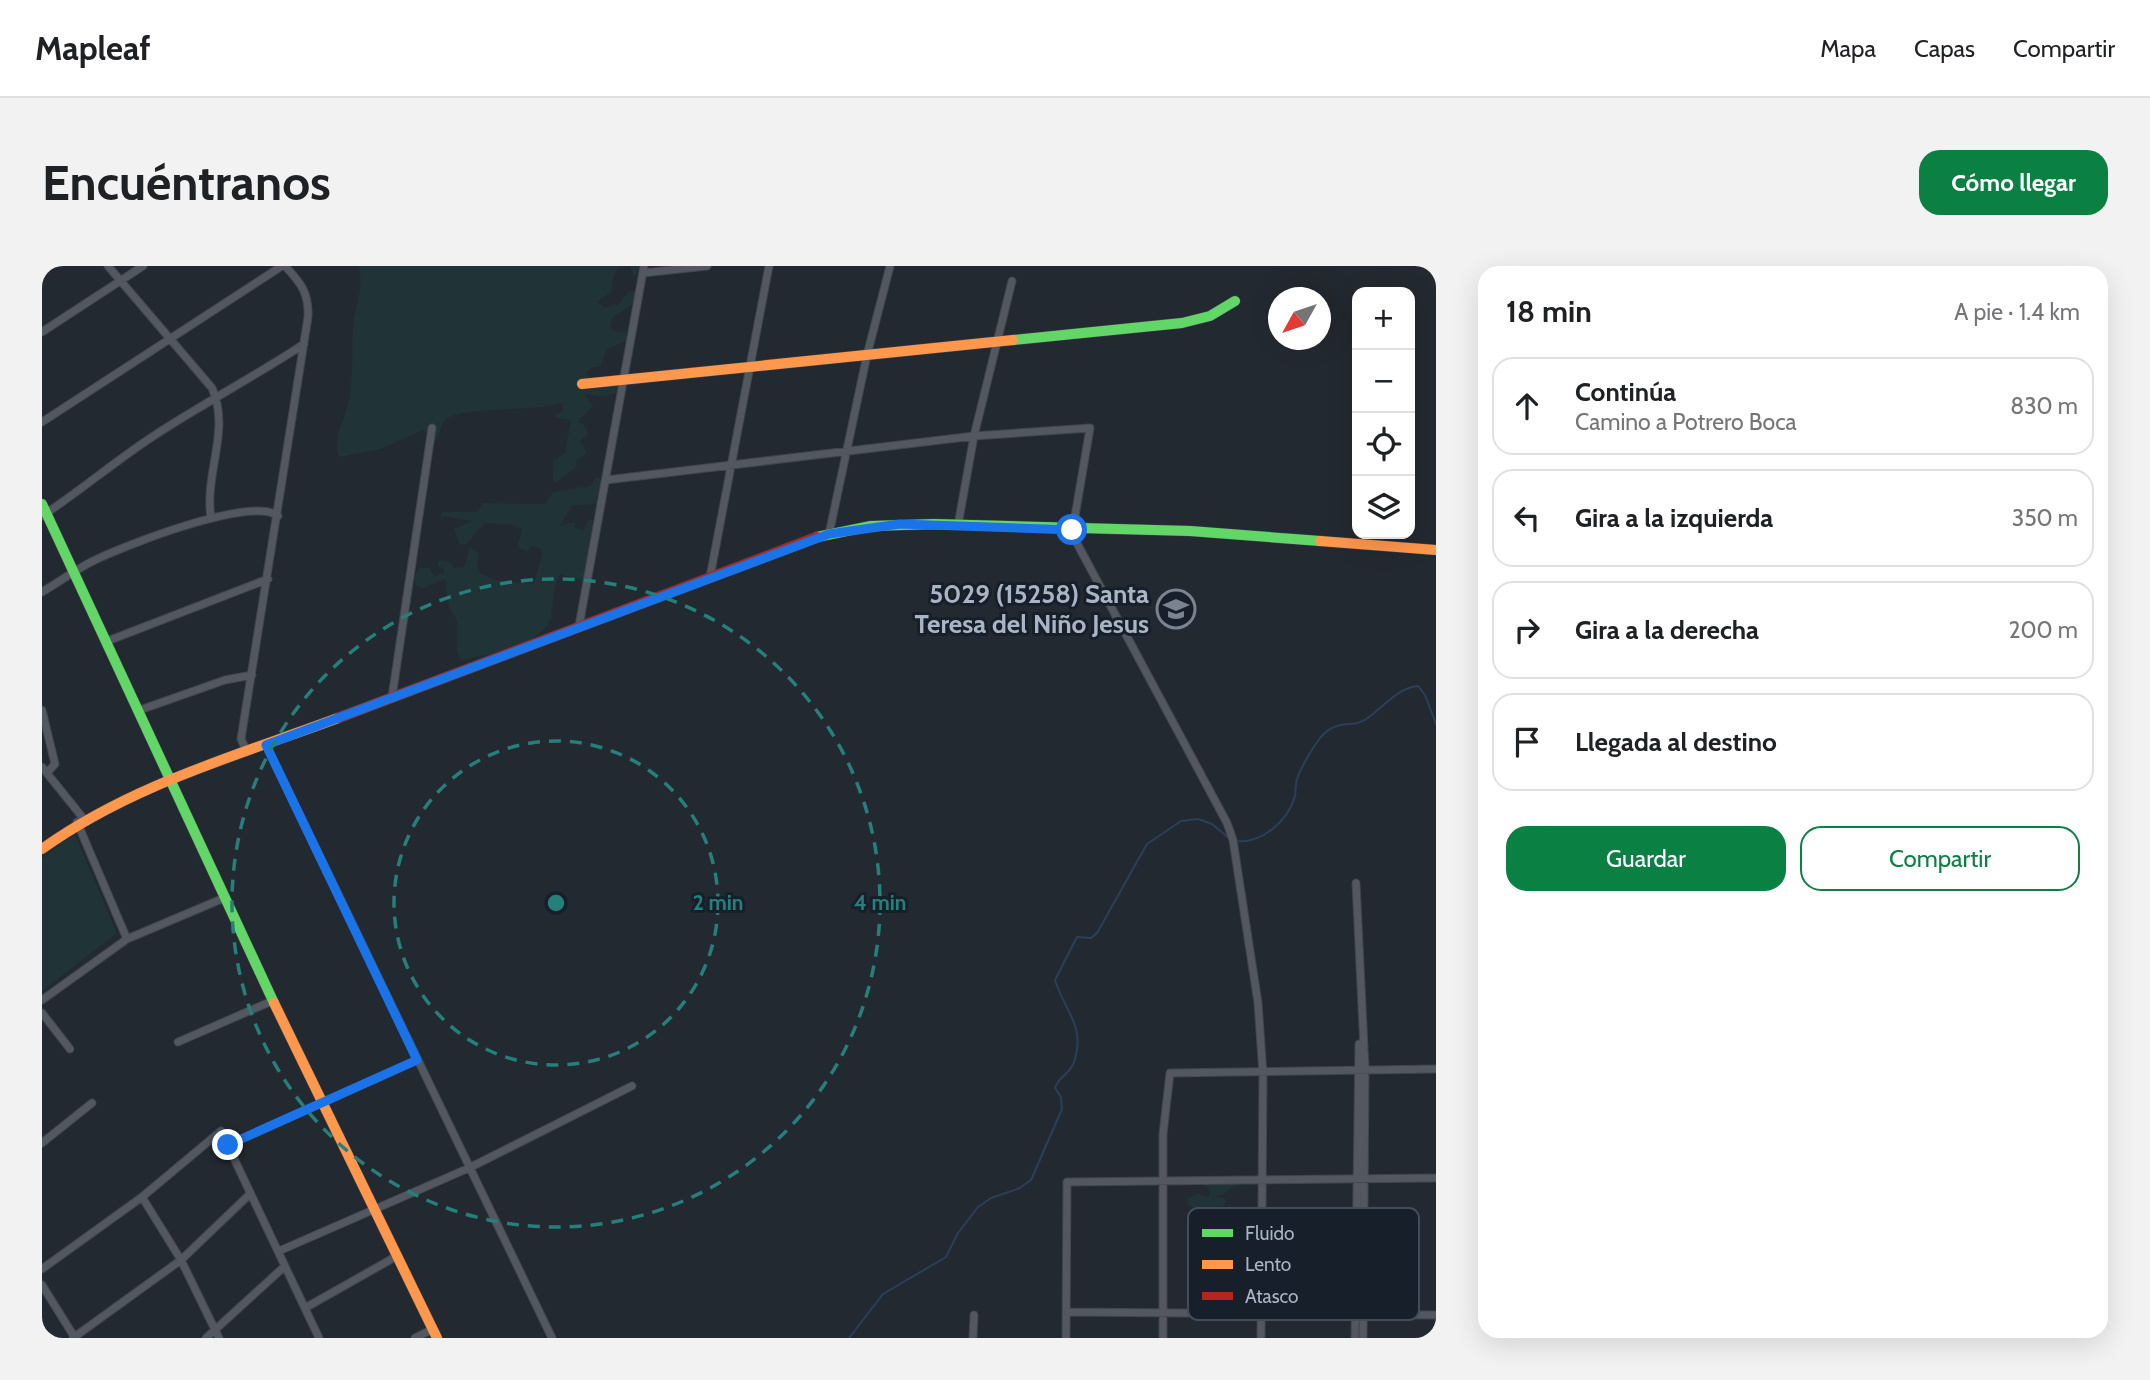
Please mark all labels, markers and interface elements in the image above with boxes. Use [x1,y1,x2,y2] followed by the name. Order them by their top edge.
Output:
[35,28,151,68] text: Mapleaf
[1820,34,1876,63] text: Mapa
[1914,34,1975,63] text: Capas
[2013,34,2115,63] text: Compartir
[1919,150,2108,215] button: Cómo llegar
[42,153,331,212] text: Encuéntranos
[1268,287,1331,350] north arrow
[1352,287,1415,539] map controls
[1352,287,1415,350] button: +
[1506,293,1592,330] text: 18 min
[1954,298,2080,326] text: A pie · 1.4 km
[1352,350,1415,413] button: −
[1575,376,1676,408] text: Continúa
[1508,387,1546,425] icon: ahead
[2010,392,2078,420] text: 830 m
[1575,408,1797,436] text: Camino a Potrero Boca
[1352,413,1415,476] button: locate
[1352,476,1415,539] button: layers
[1508,499,1546,537] icon: left
[1575,502,1773,534] text: Gira a la izquierda
[2012,504,2078,532] text: 350 m
[1056,514,1087,545] route start
[915,578,1149,640] place label: 5029 (15258) Santa Teresa del Niño Jesus
[1155,588,1197,630] school or university icon: 5029 (15258) Santa Teresa del Niño Jesus
[1508,611,1546,649] icon: right
[1575,614,1759,646] text: Gira a la derecha
[2008,616,2078,644] text: 200 m
[1508,723,1546,761] icon: arrive
[1575,726,1777,758] text: Llegada al destino
[1506,826,1786,891] button: Guardar
[1800,826,2080,891] button: Compartir
[693,890,743,915] text: 2 min
[854,890,906,915] text: 4 min
[544,891,568,915] centre of rings
[212,1129,243,1160] route end
[1188,1208,1419,1320] legend
[1245,1222,1294,1245] text: Fluido
[1245,1253,1291,1276] text: Lento
[1245,1285,1299,1308] text: Atasco

